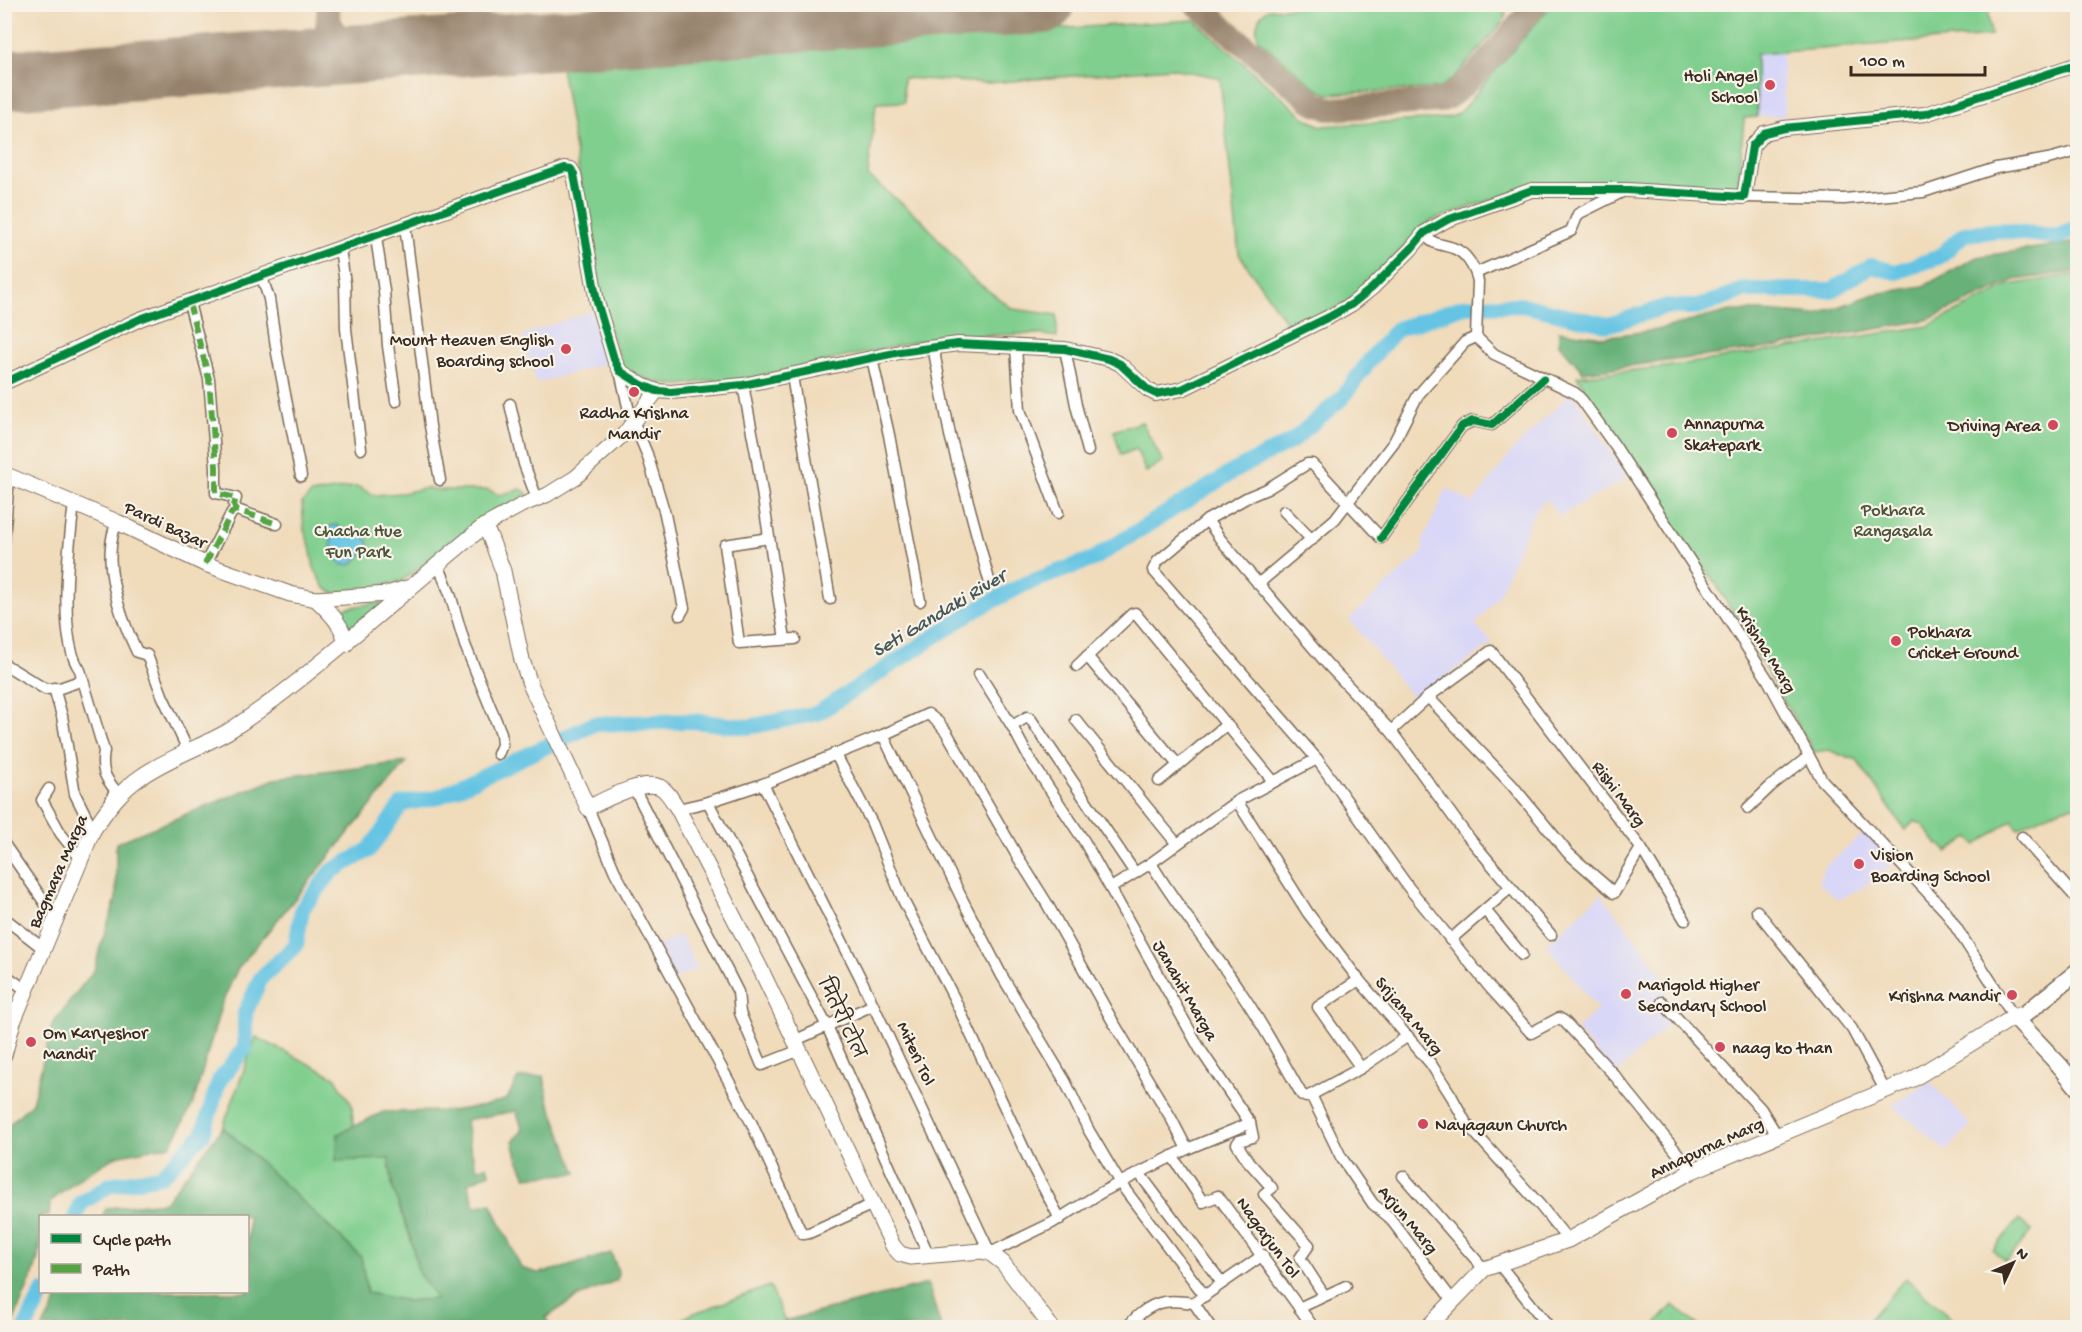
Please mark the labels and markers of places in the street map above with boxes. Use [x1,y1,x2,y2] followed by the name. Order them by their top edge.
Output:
[1684,67,1758,109] place label: Holi Angel School
[1763,78,1777,92] marker: Holi Angel School
[390,331,554,373] place label: Mount Heaven English Boarding school
[559,342,573,356] marker: Mount Heaven English Boarding school
[627,385,641,399] marker: Radha Krishna Mandir
[580,404,689,446] place label: Radha Krishna Mandir
[1684,415,1765,457] place label: Annapurna Skatepark
[1947,417,2042,438] place label: Driving Area
[2046,418,2060,432] marker: Driving Area
[1665,426,1679,440] marker: Annapurna Skatepark
[1907,623,2019,665] place label: Pokhara Cricket Ground
[1889,634,1903,648] marker: Pokhara Cricket Ground
[1870,846,1990,888] place label: Vision Boarding School
[1852,857,1866,871] marker: Vision Boarding School
[1638,976,1767,1018] place label: Marigold Higher Secondary School
[1619,987,1633,1001] marker: Marigold Higher Secondary School
[1889,987,2002,1008] place label: Krishna Mandir
[2005,988,2019,1002] marker: Krishna Mandir
[43,1024,149,1066] place label: Om Karyeshor Mandir
[24,1035,38,1049] marker: Om Karyeshor Mandir
[1732,1039,1833,1060] place label: naag ko than
[1713,1040,1727,1054] marker: naag ko than
[1435,1116,1567,1137] place label: Nayagaun Church
[1416,1117,1430,1131] marker: Nayagaun Church

